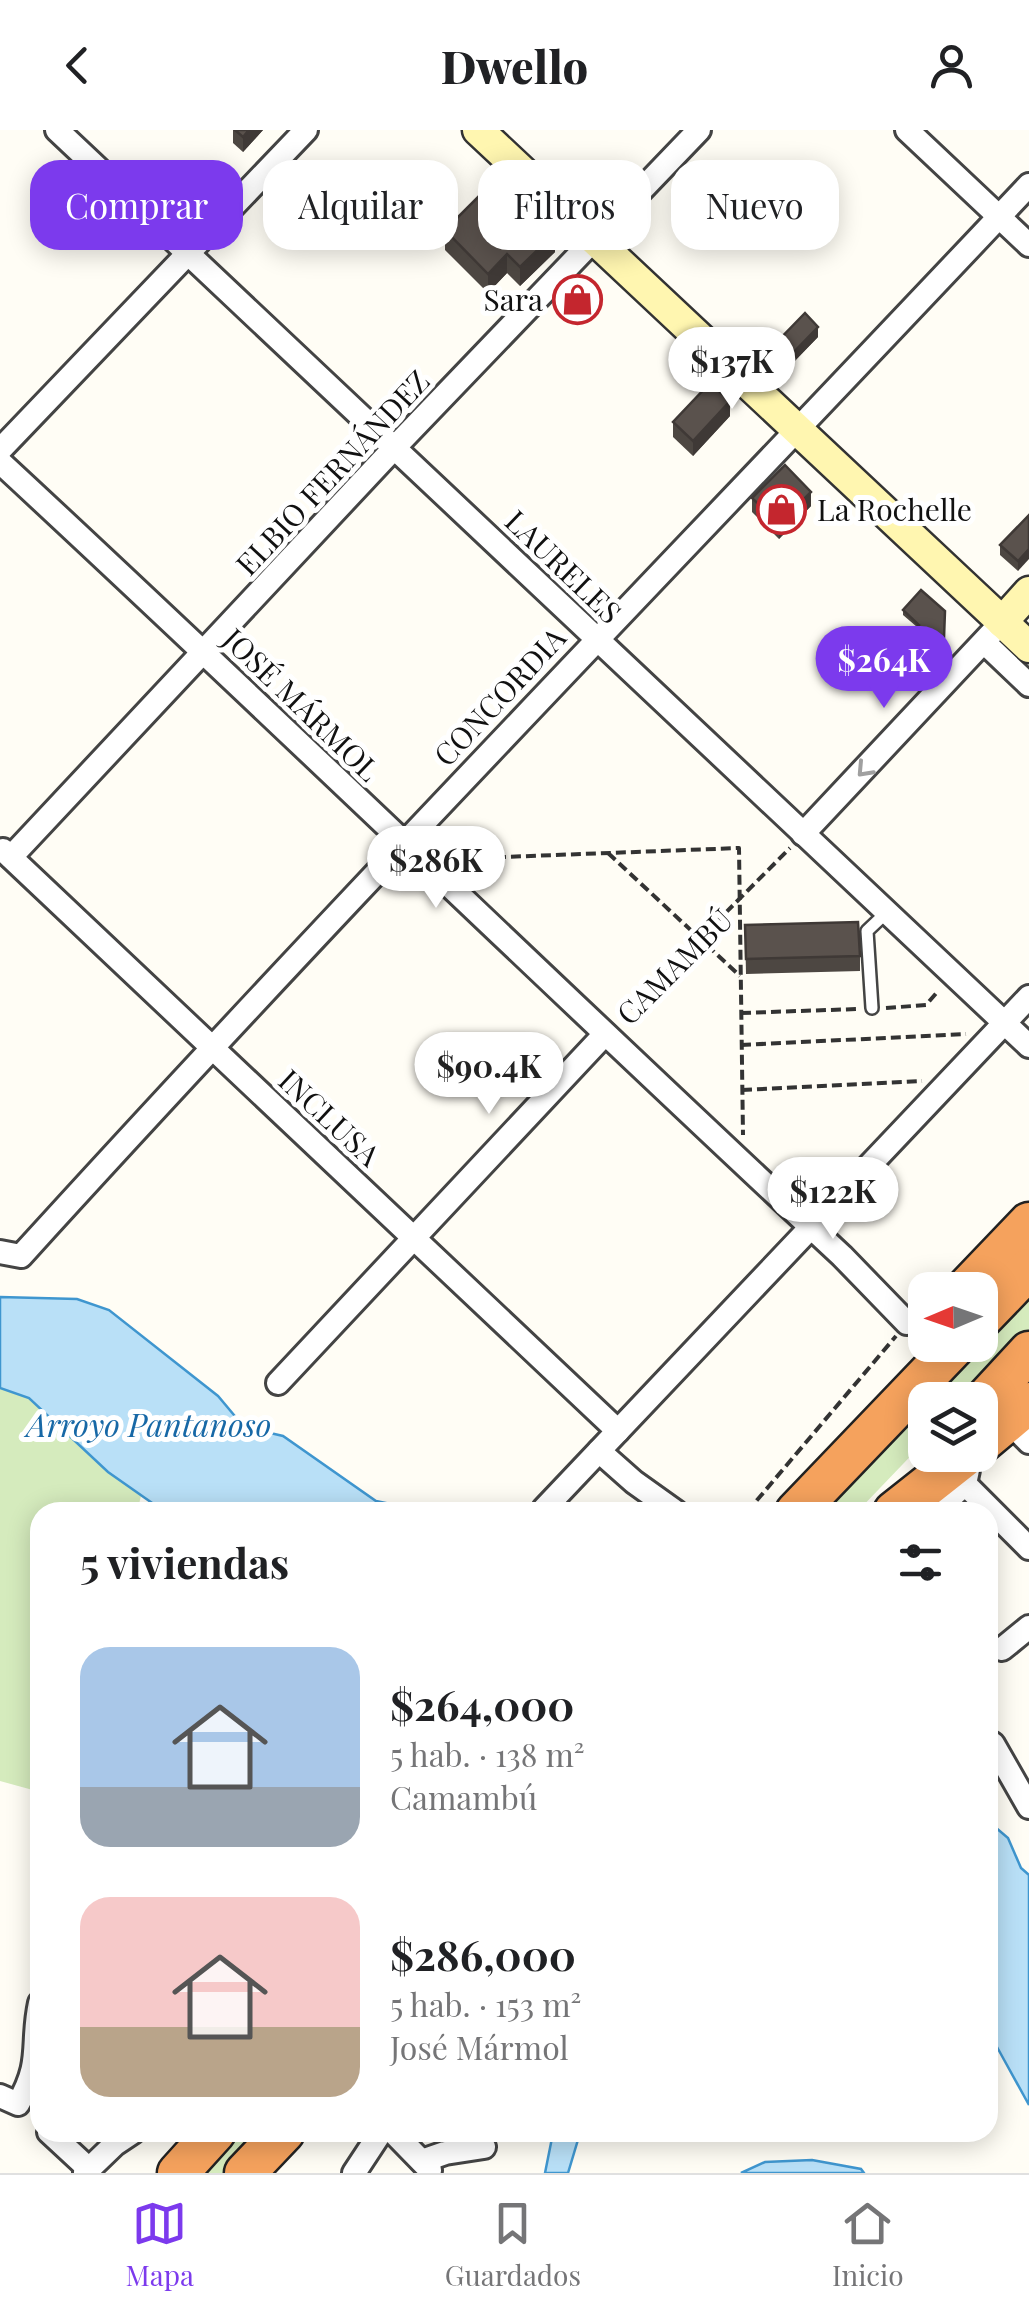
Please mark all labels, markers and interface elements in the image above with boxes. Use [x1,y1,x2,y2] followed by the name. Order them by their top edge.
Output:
[441,35,588,95] text: Dwello
[50,38,105,93] icon: back
[924,38,979,93] icon: person
[30,160,243,250] chip: Comprar
[263,160,458,250] chip: Alquilar
[478,160,651,250] chip: Filtros
[671,160,839,250] chip: Nuevo
[552,273,604,325] shop icon: Sara
[484,279,543,319] place label: Sara
[662,327,802,412] pin: $137K
[690,338,774,381] text: $137K
[226,361,438,583] street label: ELBIO FERNÁNDEZ
[756,483,808,535] shop icon: La Rochelle
[817,489,972,529] place label: La Rochelle
[497,501,631,631] street label: LAURELES
[424,617,574,774] street label: CONCORDIA
[214,618,389,789] street label: JOSÉ MÁRMOL
[814,626,954,711] pin: $264K
[838,637,930,680] text: $264K
[858,758,876,777] one-way arrow
[366,826,506,911] pin: $286K
[389,837,483,880] text: $286K
[607,899,741,1033] street label: CAMAMBÚ
[408,1032,570,1117] pin: $90.4K
[436,1043,542,1086] text: $90.4K
[271,1060,390,1175] street label: INCLUSA
[763,1157,903,1242] pin: $122K
[790,1168,876,1211] text: $122K
[908,1272,998,1362] north arrow
[908,1272,998,1472] map controls
[908,1382,998,1472] button: layers
[24,1402,271,1445] water label: Arroyo Pantanoso
[80,1534,289,1590] text: 5 viviendas
[893,1535,948,1590] icon: filters
[390,1676,574,1732] text: $264,000
[160,1687,280,1807] icon: home
[390,1732,585,1775] text: 5 hab. · 138 m²
[390,1775,537,1818] text: Camambú
[390,1926,576,1982] text: $286,000
[160,1937,280,2057] icon: home
[390,1982,581,2025] text: 5 hab. · 153 m²
[390,2025,569,2068] text: José Mármol
[125,2196,194,2293] tab: Mapa
[445,2196,581,2293] tab: Guardados
[832,2196,904,2293] tab: Inicio

